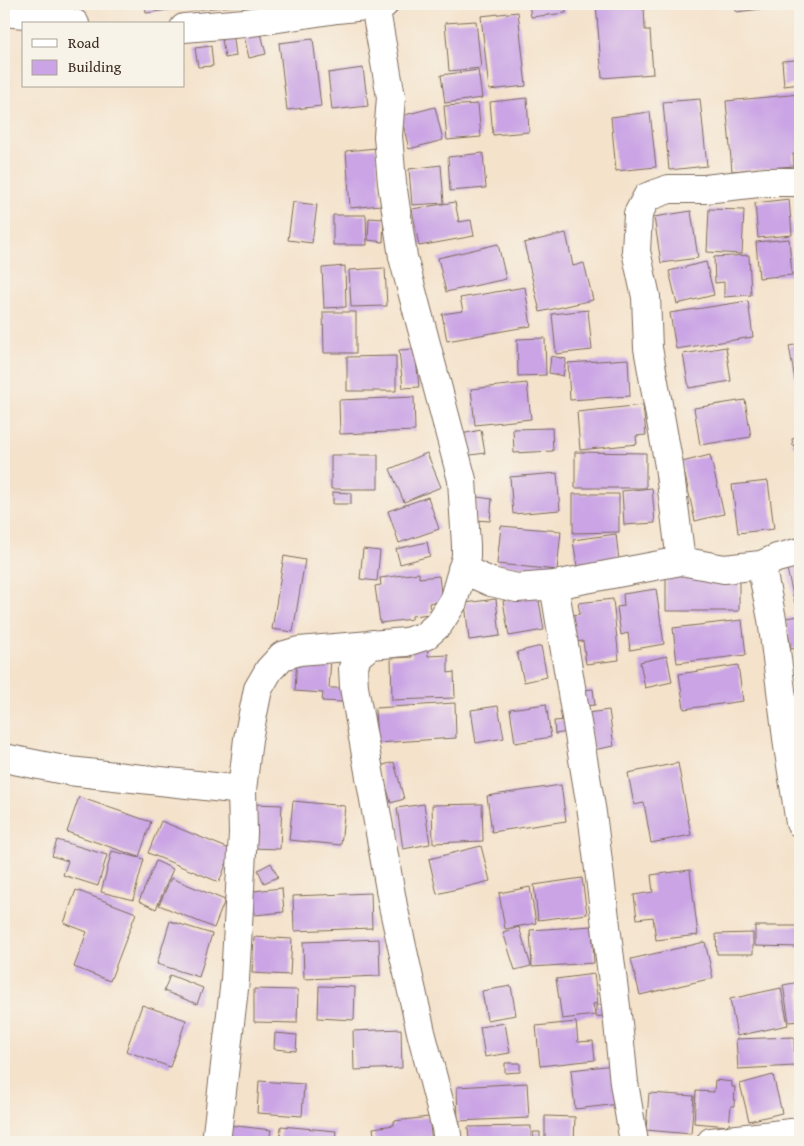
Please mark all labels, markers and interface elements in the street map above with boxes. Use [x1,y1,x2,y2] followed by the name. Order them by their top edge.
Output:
[22,22,185,88] legend
[68,32,99,53] text: Road
[68,56,122,77] text: Building

